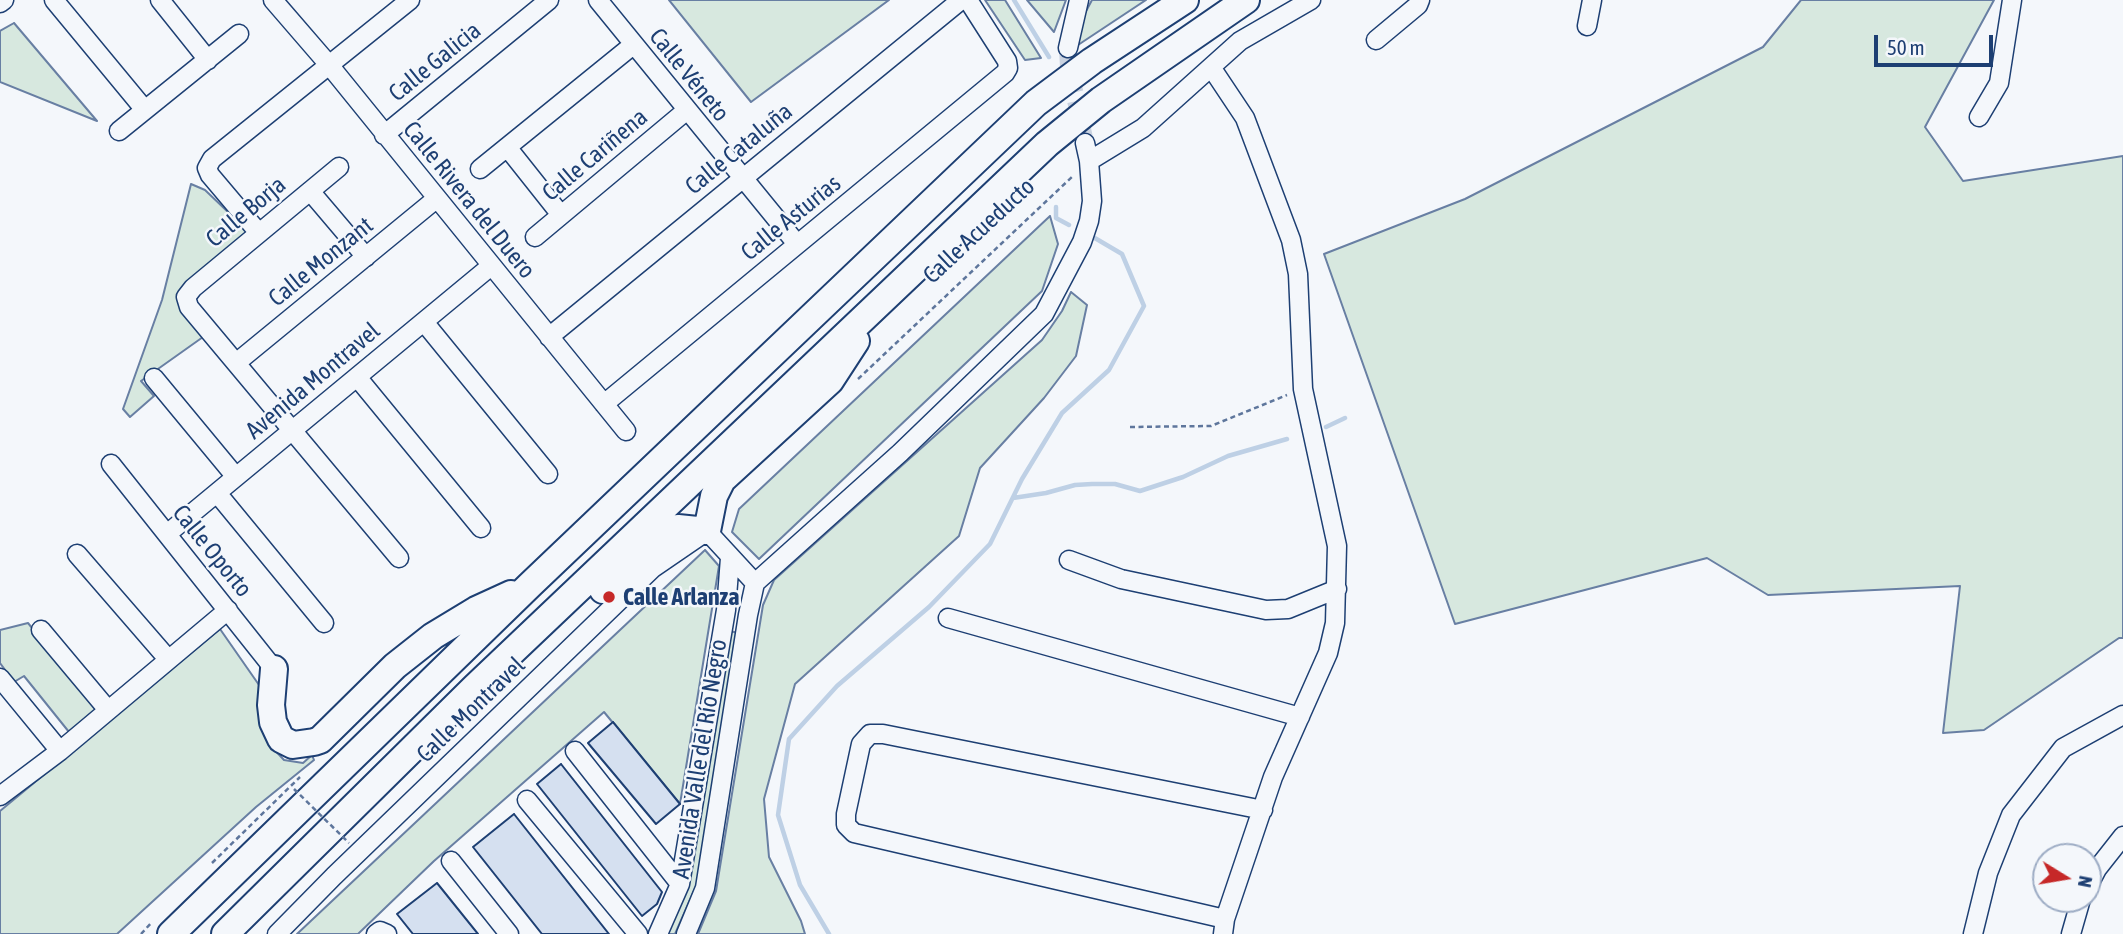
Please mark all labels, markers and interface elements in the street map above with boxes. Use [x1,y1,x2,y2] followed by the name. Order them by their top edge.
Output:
[383,16,487,108] street label: Calle Galicia
[1878,21,1997,65] scale bar
[643,23,735,127] street label: Calle Véneto
[1887,35,1925,59] text: 50 m
[680,97,798,201] street label: Calle Cataluña
[537,103,653,207] street label: Calle Cariñena
[397,116,541,284] street label: Calle Rivera del Duero
[735,169,847,267] street label: Calle Asturias
[200,170,292,254] street label: Calle Borja
[917,172,1041,290] street label: Calle Acueducto
[263,211,379,313] street label: Calle Monzant
[240,317,386,445] street label: Avenida Montravel
[166,499,258,603] street label: Calle Oporto
[623,583,739,611] place label: Calle Arlanza
[601,589,617,605] marker: Calle Arlanza
[667,637,733,881] street label: Avenida Valle del Río Negro
[411,651,531,769] street label: Calle Montravel
[2032,843,2102,913] north arrow
[2074,874,2098,889] text: N

